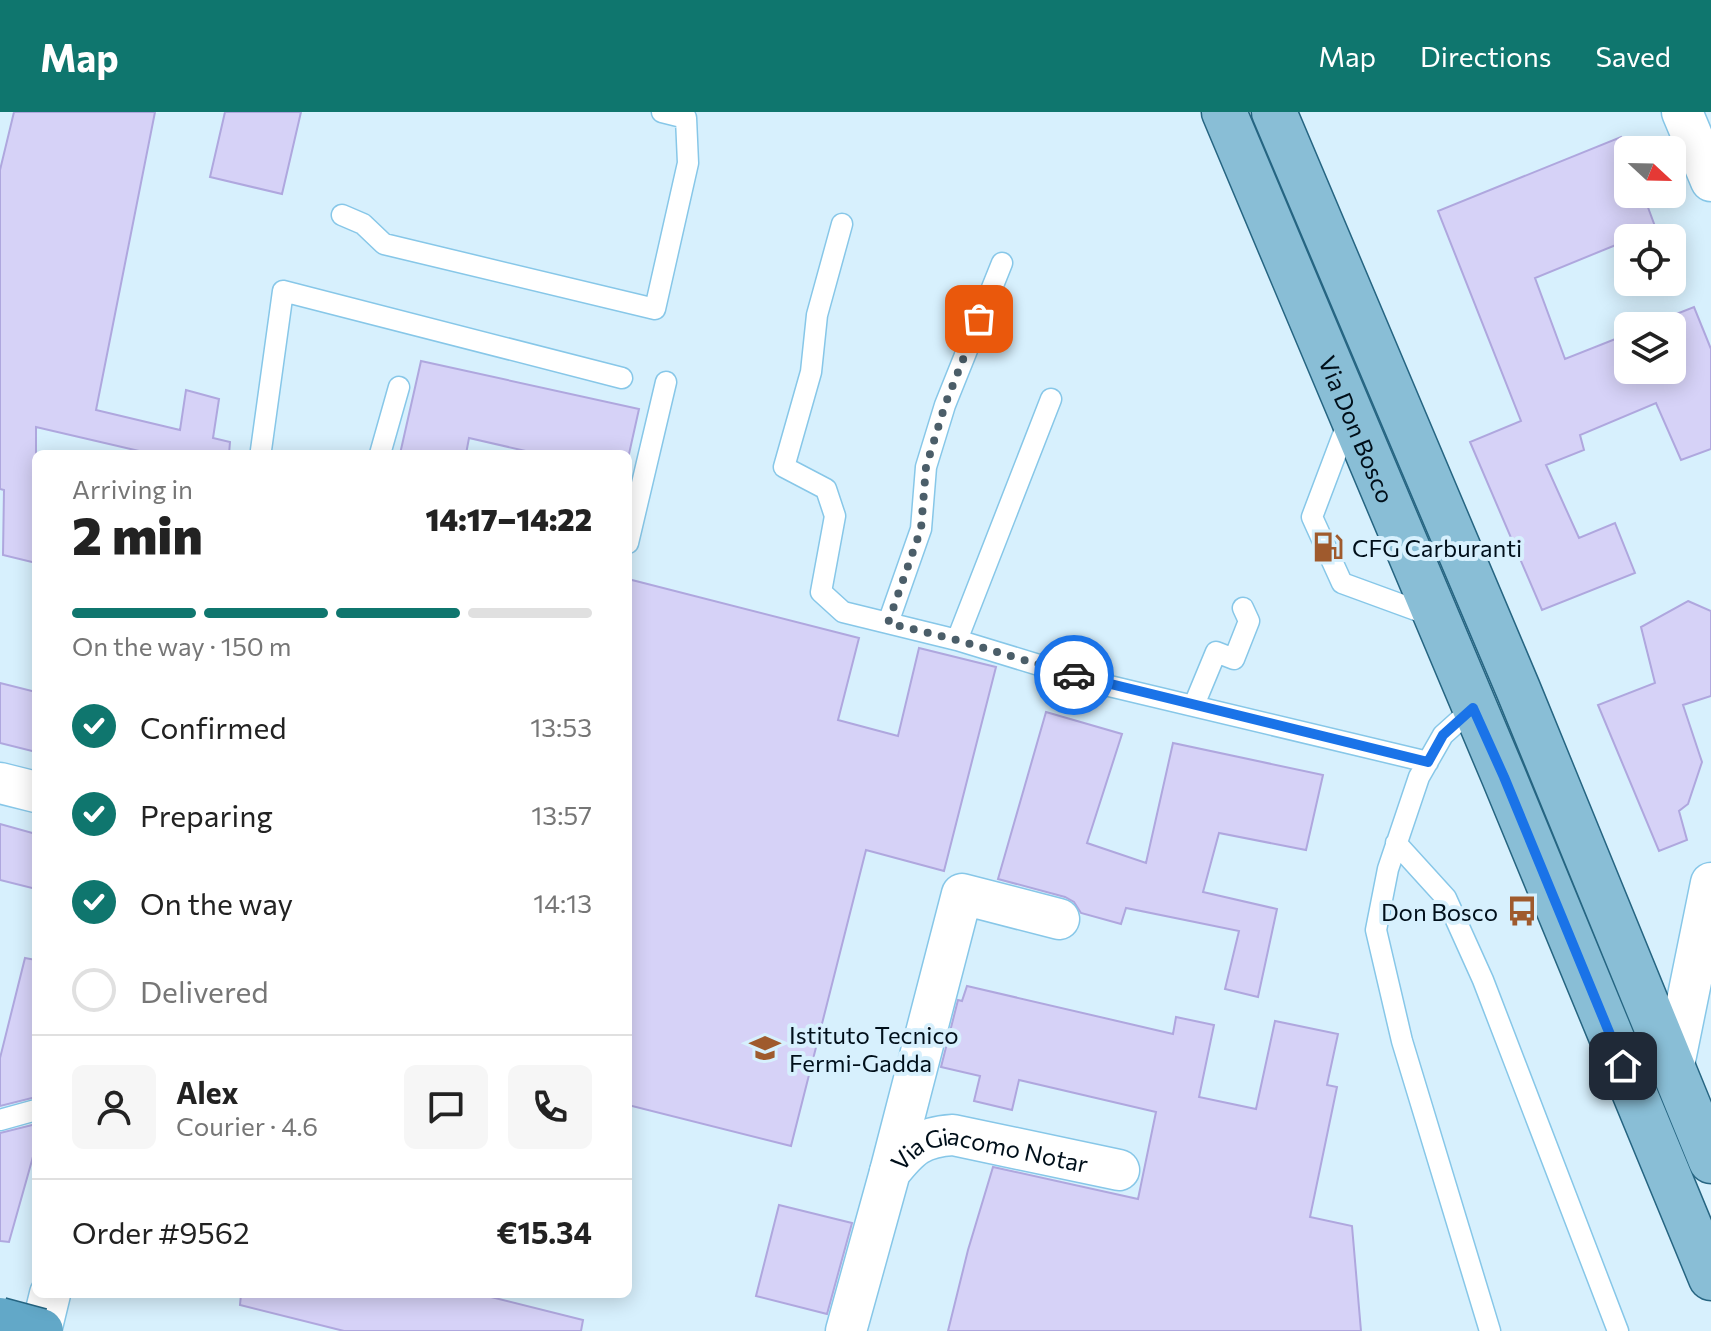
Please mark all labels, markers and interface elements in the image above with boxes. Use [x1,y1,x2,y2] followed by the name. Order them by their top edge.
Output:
[40,33,119,80] text: Map
[1318,39,1376,73] text: Map
[1420,39,1551,73] text: Directions
[1595,39,1671,73] text: Saved
[1614,136,1686,208] north arrow
[1614,136,1686,384] map controls
[1614,224,1686,296] button: locate
[945,285,1013,353] pin
[957,297,1001,341] icon: bag
[1614,312,1686,384] button: layers
[1314,351,1401,507] street label: Via Don Bosco
[72,473,193,504] text: Arriving in
[426,500,592,537] text: 14:17–14:22
[72,502,203,566] text: 2 min
[1311,530,1345,564] fuel station icon: CFG Carburanti
[1352,533,1522,562] place label: CFG Carburanti
[72,630,291,661] text: On the way · 150 m
[1034,635,1114,715] courier
[1052,653,1096,697] icon: car
[72,704,116,748] icon: check
[140,708,287,745] text: Confirmed
[530,711,592,742] text: 13:53
[72,792,116,836] icon: check
[140,796,273,833] text: Preparing
[531,799,592,830] text: 13:57
[72,880,116,924] icon: check
[140,884,293,921] text: On the way
[533,887,592,918] text: 14:13
[1505,894,1539,928] bus stop icon: Don Bosco
[1381,897,1498,926] place label: Don Bosco
[140,972,269,1009] text: Delivered
[789,1020,959,1077] place label: Istituto Tecnico Fermi-Gadda
[748,1031,782,1065] school or university icon: Istituto Tecnico Fermi-Gadda
[1589,1032,1657,1100] pin
[1601,1044,1645,1088] icon: home
[72,1065,156,1149] button: person
[404,1065,488,1149] button: chat
[508,1065,592,1149] button: phone
[176,1073,239,1110] text: Alex
[176,1110,318,1141] text: Courier · 4.6
[884,1120,1091,1178] text: Via Giacomo Notar
[891,1152,1099,1188] street label: Via Giacomo Notar
[72,1213,250,1250] text: Order #9562
[496,1213,592,1250] text: €15.34

